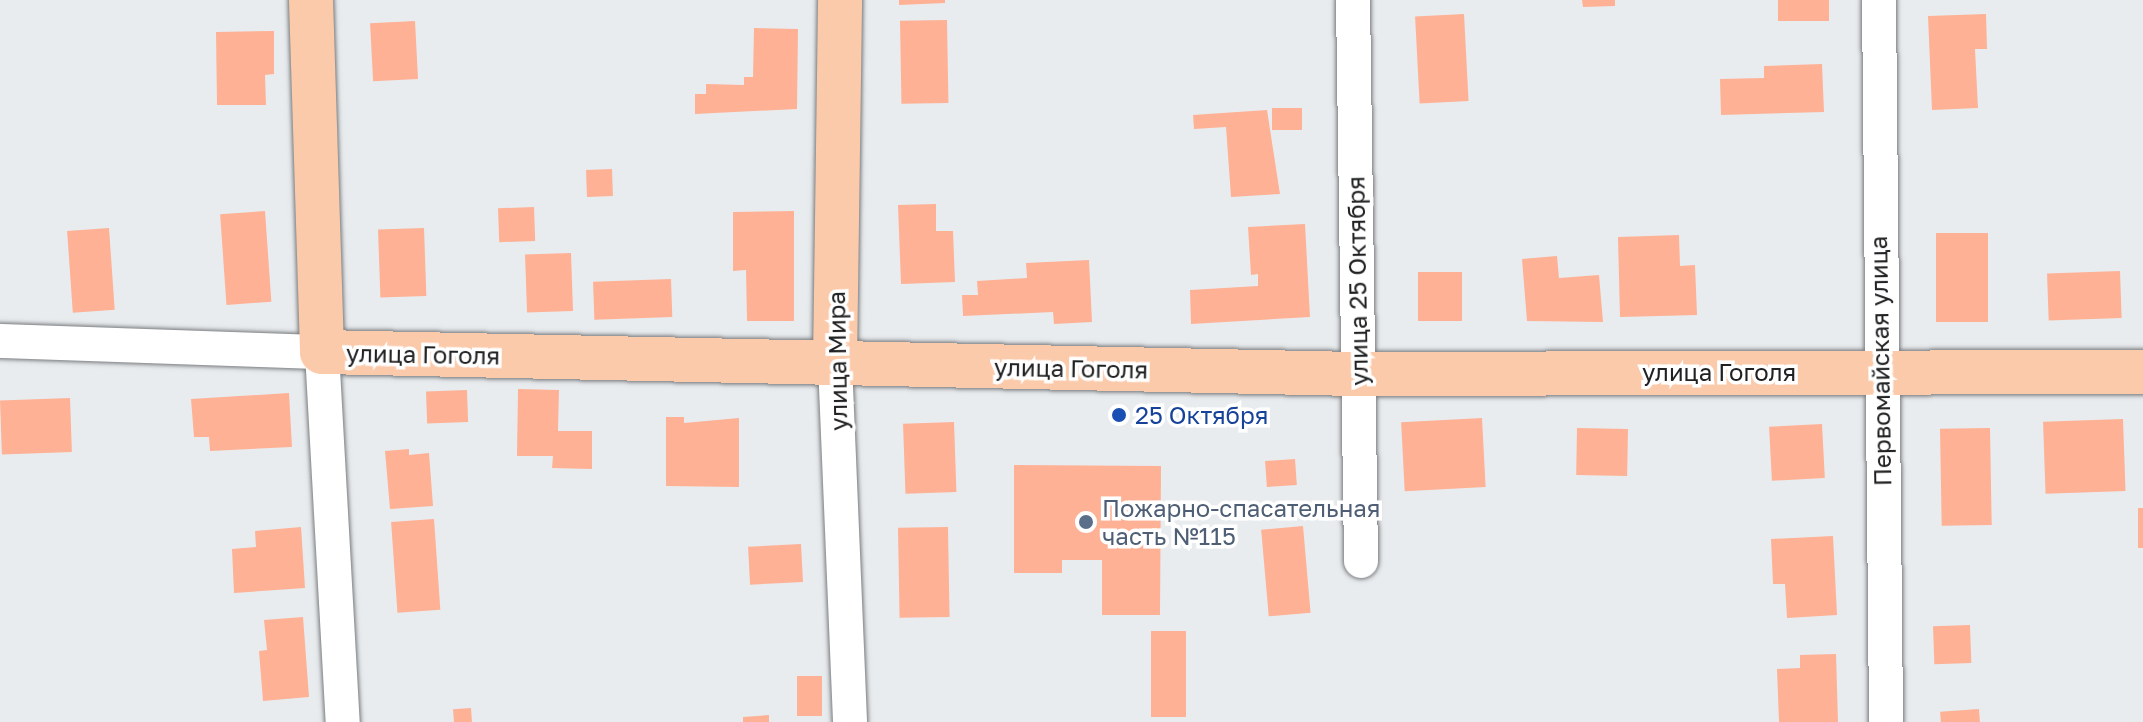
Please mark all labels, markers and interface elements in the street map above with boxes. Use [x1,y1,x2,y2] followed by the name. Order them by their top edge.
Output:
[1341,176,1373,386] street label: улица 25 Октября
[1863,236,1897,486] street label: Первомайская улица
[821,291,853,431] street label: улица Мира
[346,338,500,370] street label: улица Гоголя
[994,352,1148,384] street label: улица Гоголя
[1642,358,1796,386] street label: улица Гоголя
[1135,401,1268,429] place label: 25 Октября
[1110,406,1128,424] marker: 25 Октября
[1102,494,1381,550] place label: Пожарно-спасательная часть №115
[1077,513,1095,531] marker: Пожарно-спасательная часть №115

